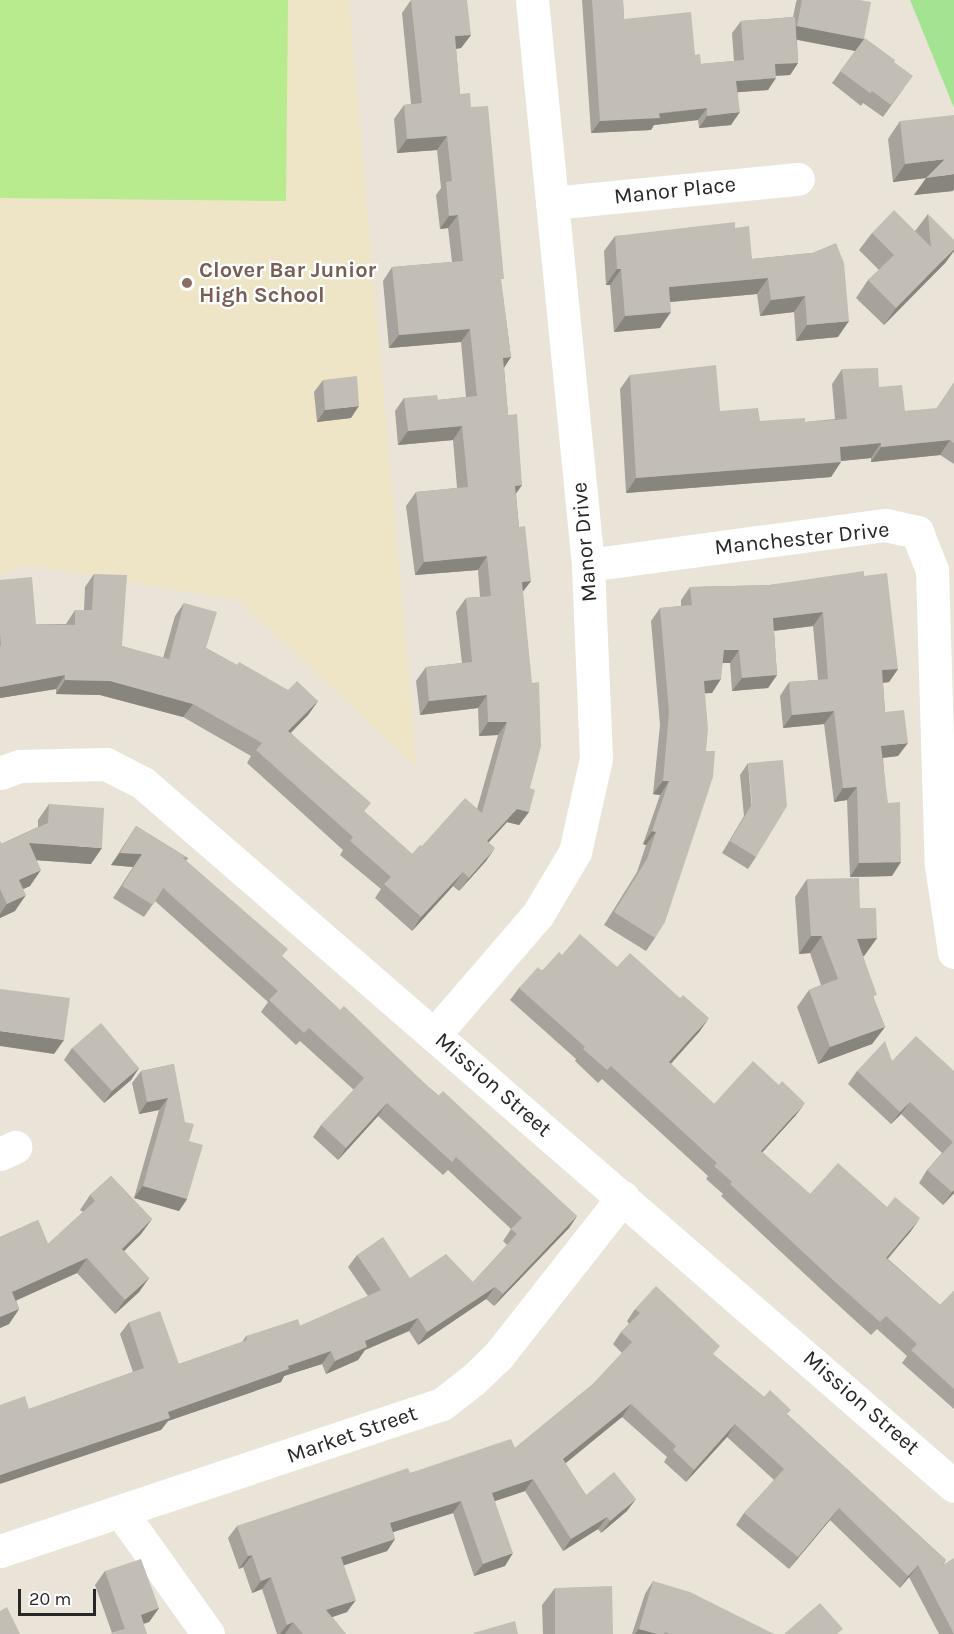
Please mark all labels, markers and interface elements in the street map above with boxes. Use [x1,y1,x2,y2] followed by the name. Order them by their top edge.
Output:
[613,171,737,211] street label: Manor Place
[199,257,376,308] place label: Clover Bar Junior High School
[180,276,194,290] marker: Clover Bar Junior High School
[567,481,603,603] street label: Manor Drive
[713,517,891,561] street label: Manchester Drive
[429,1027,557,1143] street label: Mission Street
[797,1345,925,1461] street label: Mission Street
[283,1400,421,1470] street label: Market Street
[21,1577,99,1615] scale bar
[29,1588,71,1610] text: 20 m

